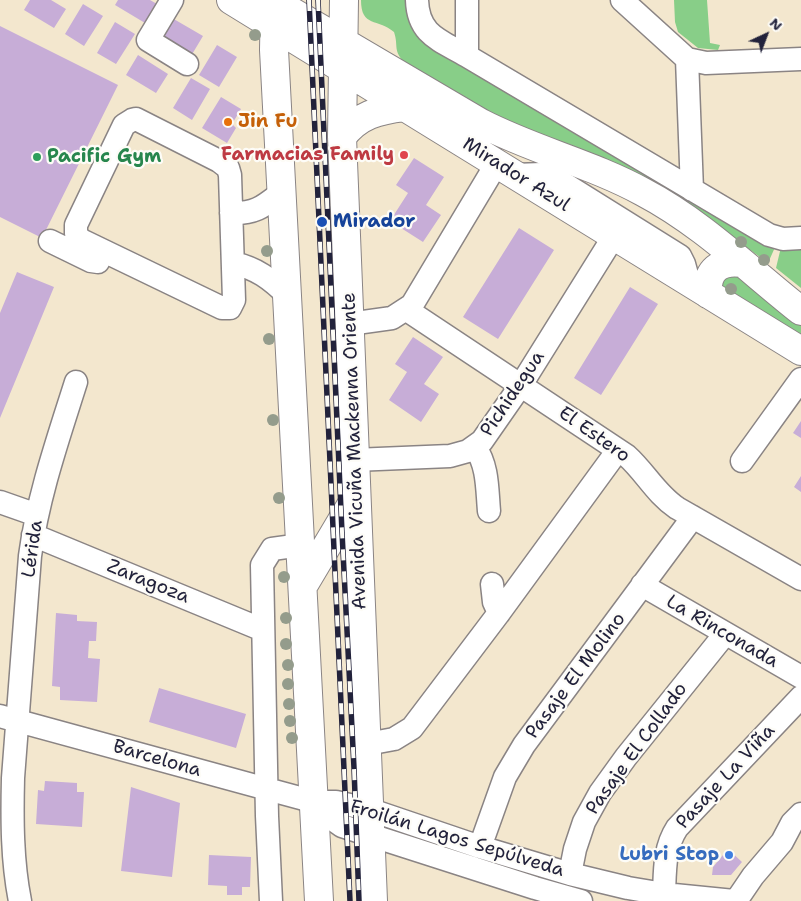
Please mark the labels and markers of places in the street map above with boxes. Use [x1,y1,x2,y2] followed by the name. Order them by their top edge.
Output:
[238,111,298,133] place label: Jin Fu
[222,116,234,128] marker: Jin Fu
[221,144,394,166] place label: Farmacias Family
[47,146,161,168] place label: Pacific Gym
[398,149,410,161] marker: Farmacias Family
[31,151,43,163] marker: Pacific Gym
[333,211,416,233] place label: Mirador
[315,215,329,229] marker: Mirador
[619,844,719,866] place label: Lubri Stop
[723,849,735,861] marker: Lubri Stop

